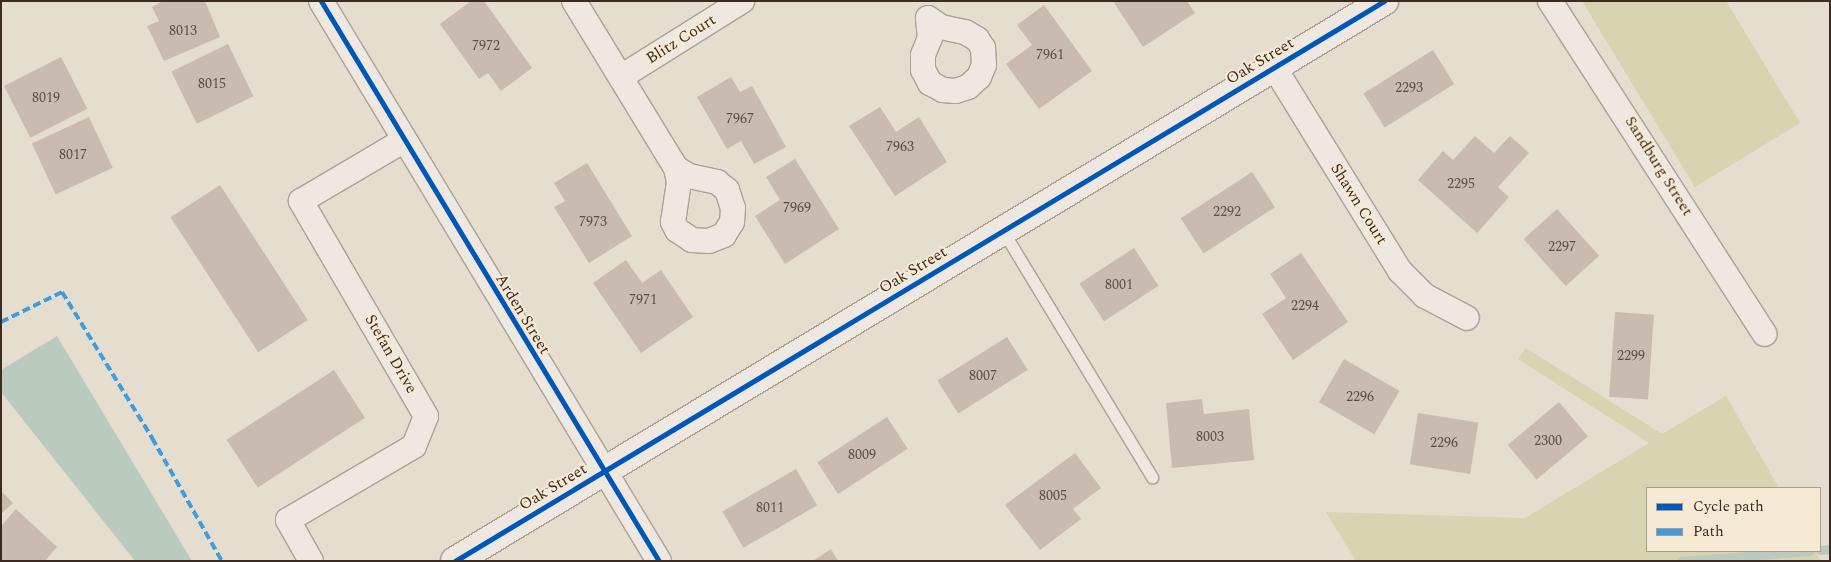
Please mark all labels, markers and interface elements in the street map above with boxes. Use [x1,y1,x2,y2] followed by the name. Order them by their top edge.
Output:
[643,10,719,68] street label: Blitz Court
[169,23,197,39] house number: 8013
[1223,33,1297,89] street label: Oak Street
[472,38,500,54] house number: 7972
[1036,47,1064,63] house number: 7961
[198,76,226,92] house number: 8015
[1395,80,1423,96] house number: 2293
[32,90,60,106] house number: 8019
[726,111,754,127] house number: 7967
[1621,113,1697,219] street label: Sandburg Street
[886,139,914,155] house number: 7963
[59,147,87,163] house number: 8017
[1326,160,1392,248] street label: Shawn Court
[1447,176,1475,192] house number: 2295
[783,200,811,216] house number: 7969
[1213,204,1241,220] house number: 2292
[579,214,607,230] house number: 7973
[1548,239,1576,255] house number: 2297
[876,242,950,298] street label: Oak Street
[492,270,554,358] street label: Arden Street
[1105,277,1133,293] house number: 8001
[629,292,657,308] house number: 7971
[1291,298,1319,314] house number: 2294
[361,311,421,397] street label: Stefan Drive
[1617,348,1645,364] house number: 2299
[969,368,997,384] house number: 8007
[1346,389,1374,405] house number: 2296
[1196,429,1224,445] house number: 8003
[1534,433,1562,449] house number: 2300
[1430,435,1458,451] house number: 2296
[848,447,876,463] house number: 8009
[516,459,590,515] street label: Oak Street
[1646,487,1821,552] legend
[1039,488,1067,504] house number: 8005
[1693,495,1764,518] text: Cycle path
[756,500,784,516] house number: 8011
[1693,520,1724,543] text: Path

